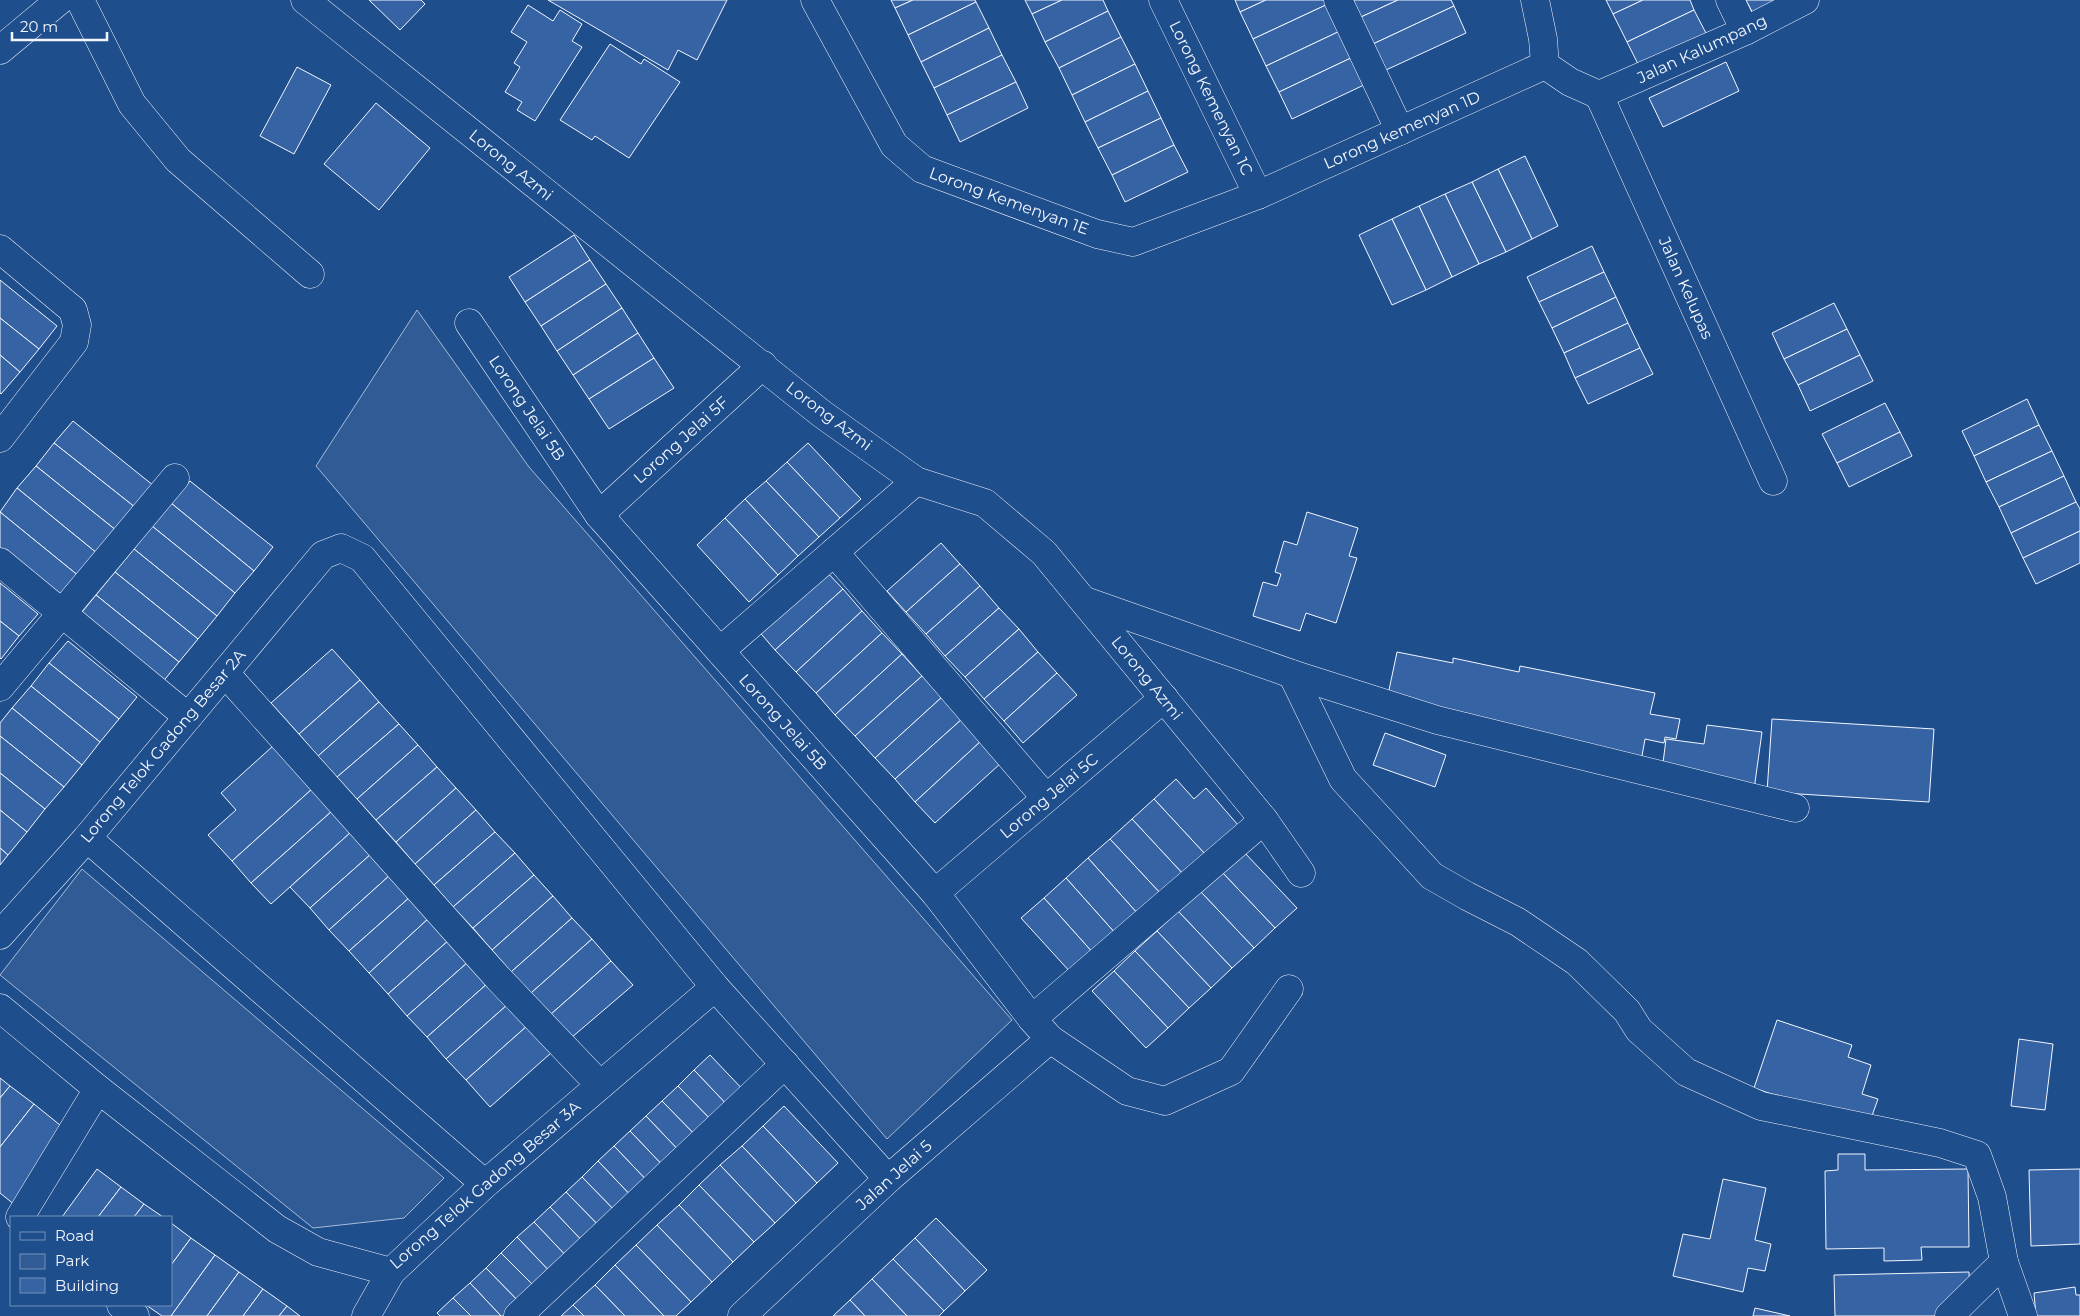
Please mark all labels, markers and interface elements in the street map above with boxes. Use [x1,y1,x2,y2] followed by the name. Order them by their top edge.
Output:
[12,10,108,42] scale bar
[1633,11,1770,88] street label: Jalan Kalumpang
[20,17,58,36] text: 20 m
[1165,18,1257,178] street label: Lorong Kemenyan 1C
[1321,87,1483,173] street label: Lorong kemenyan 1D
[465,125,557,205] street label: Lorong Azmi
[927,163,1091,239] street label: Lorong Kemenyan 1E
[1655,233,1717,342] street label: Jalan Kelupas
[485,352,569,464] street label: Lorong Jelai 5B
[782,378,876,454] street label: Lorong Azmi
[630,393,732,487] street label: Lorong Jelai 5F
[1107,632,1187,724] street label: Lorong Azmi
[77,645,250,846] street label: Lorong Telok Gadong Besar 2A
[735,670,831,774] street label: Lorong Jelai 5B
[996,750,1102,842] street label: Lorong Jelai 5C
[386,1097,585,1273] street label: Lorong Telok Gadong Besar 3A
[852,1136,936,1215] street label: Jalan Jelai 5
[10,1216,172,1306] legend
[55,1226,94,1245] text: Road
[55,1251,89,1270] text: Park
[55,1276,119,1295] text: Building

